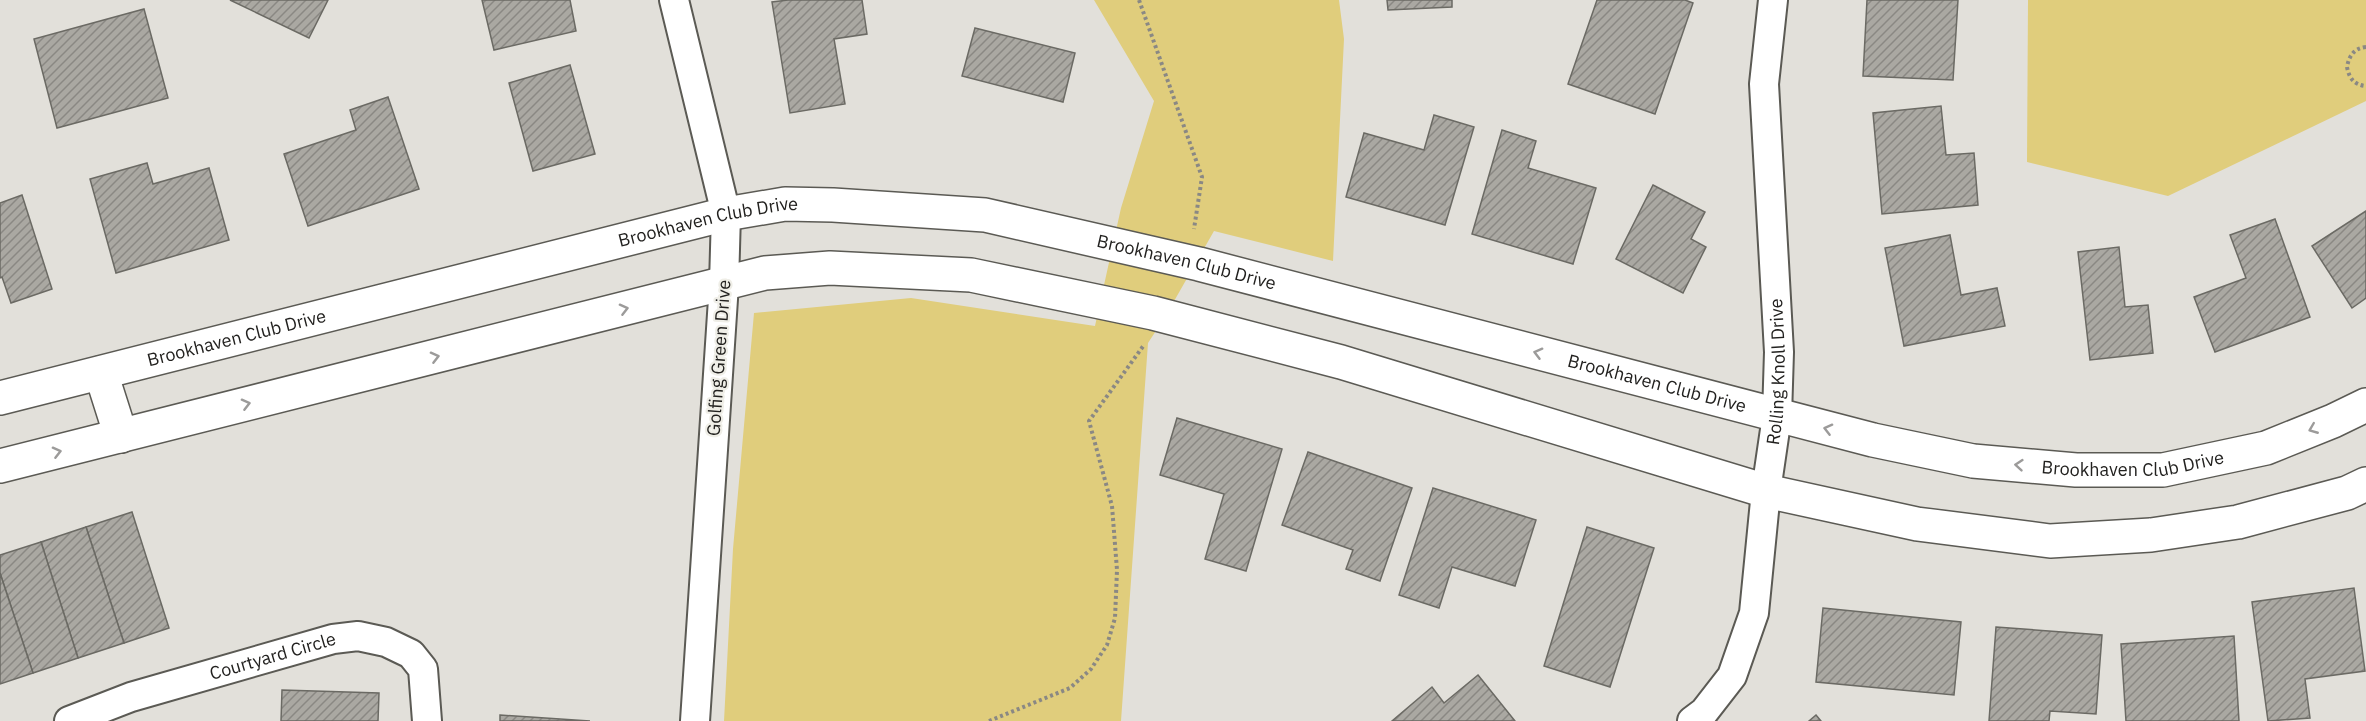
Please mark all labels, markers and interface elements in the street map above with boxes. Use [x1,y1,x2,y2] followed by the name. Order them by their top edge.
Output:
[616,192,798,252] street label: Brookhaven Club Drive
[1095,229,1279,295] street label: Brookhaven Club Drive
[702,279,735,437] street label: Golfing Green Drive
[1761,298,1790,446] street label: Rolling Knoll Drive
[145,304,328,371] street label: Brookhaven Club Drive
[619,304,629,317] one-way arrow
[1533,347,1543,360] one-way arrow
[1565,349,1749,417] street label: Brookhaven Club Drive
[430,351,440,364] one-way arrow
[241,399,251,412] one-way arrow
[2308,422,2319,434] one-way arrow
[1823,423,1833,436] one-way arrow
[2041,445,2226,482] street label: Brookhaven Club Drive
[51,447,62,459] one-way arrow
[2014,459,2024,472] one-way arrow
[207,627,338,685] street label: Courtyard Circle

